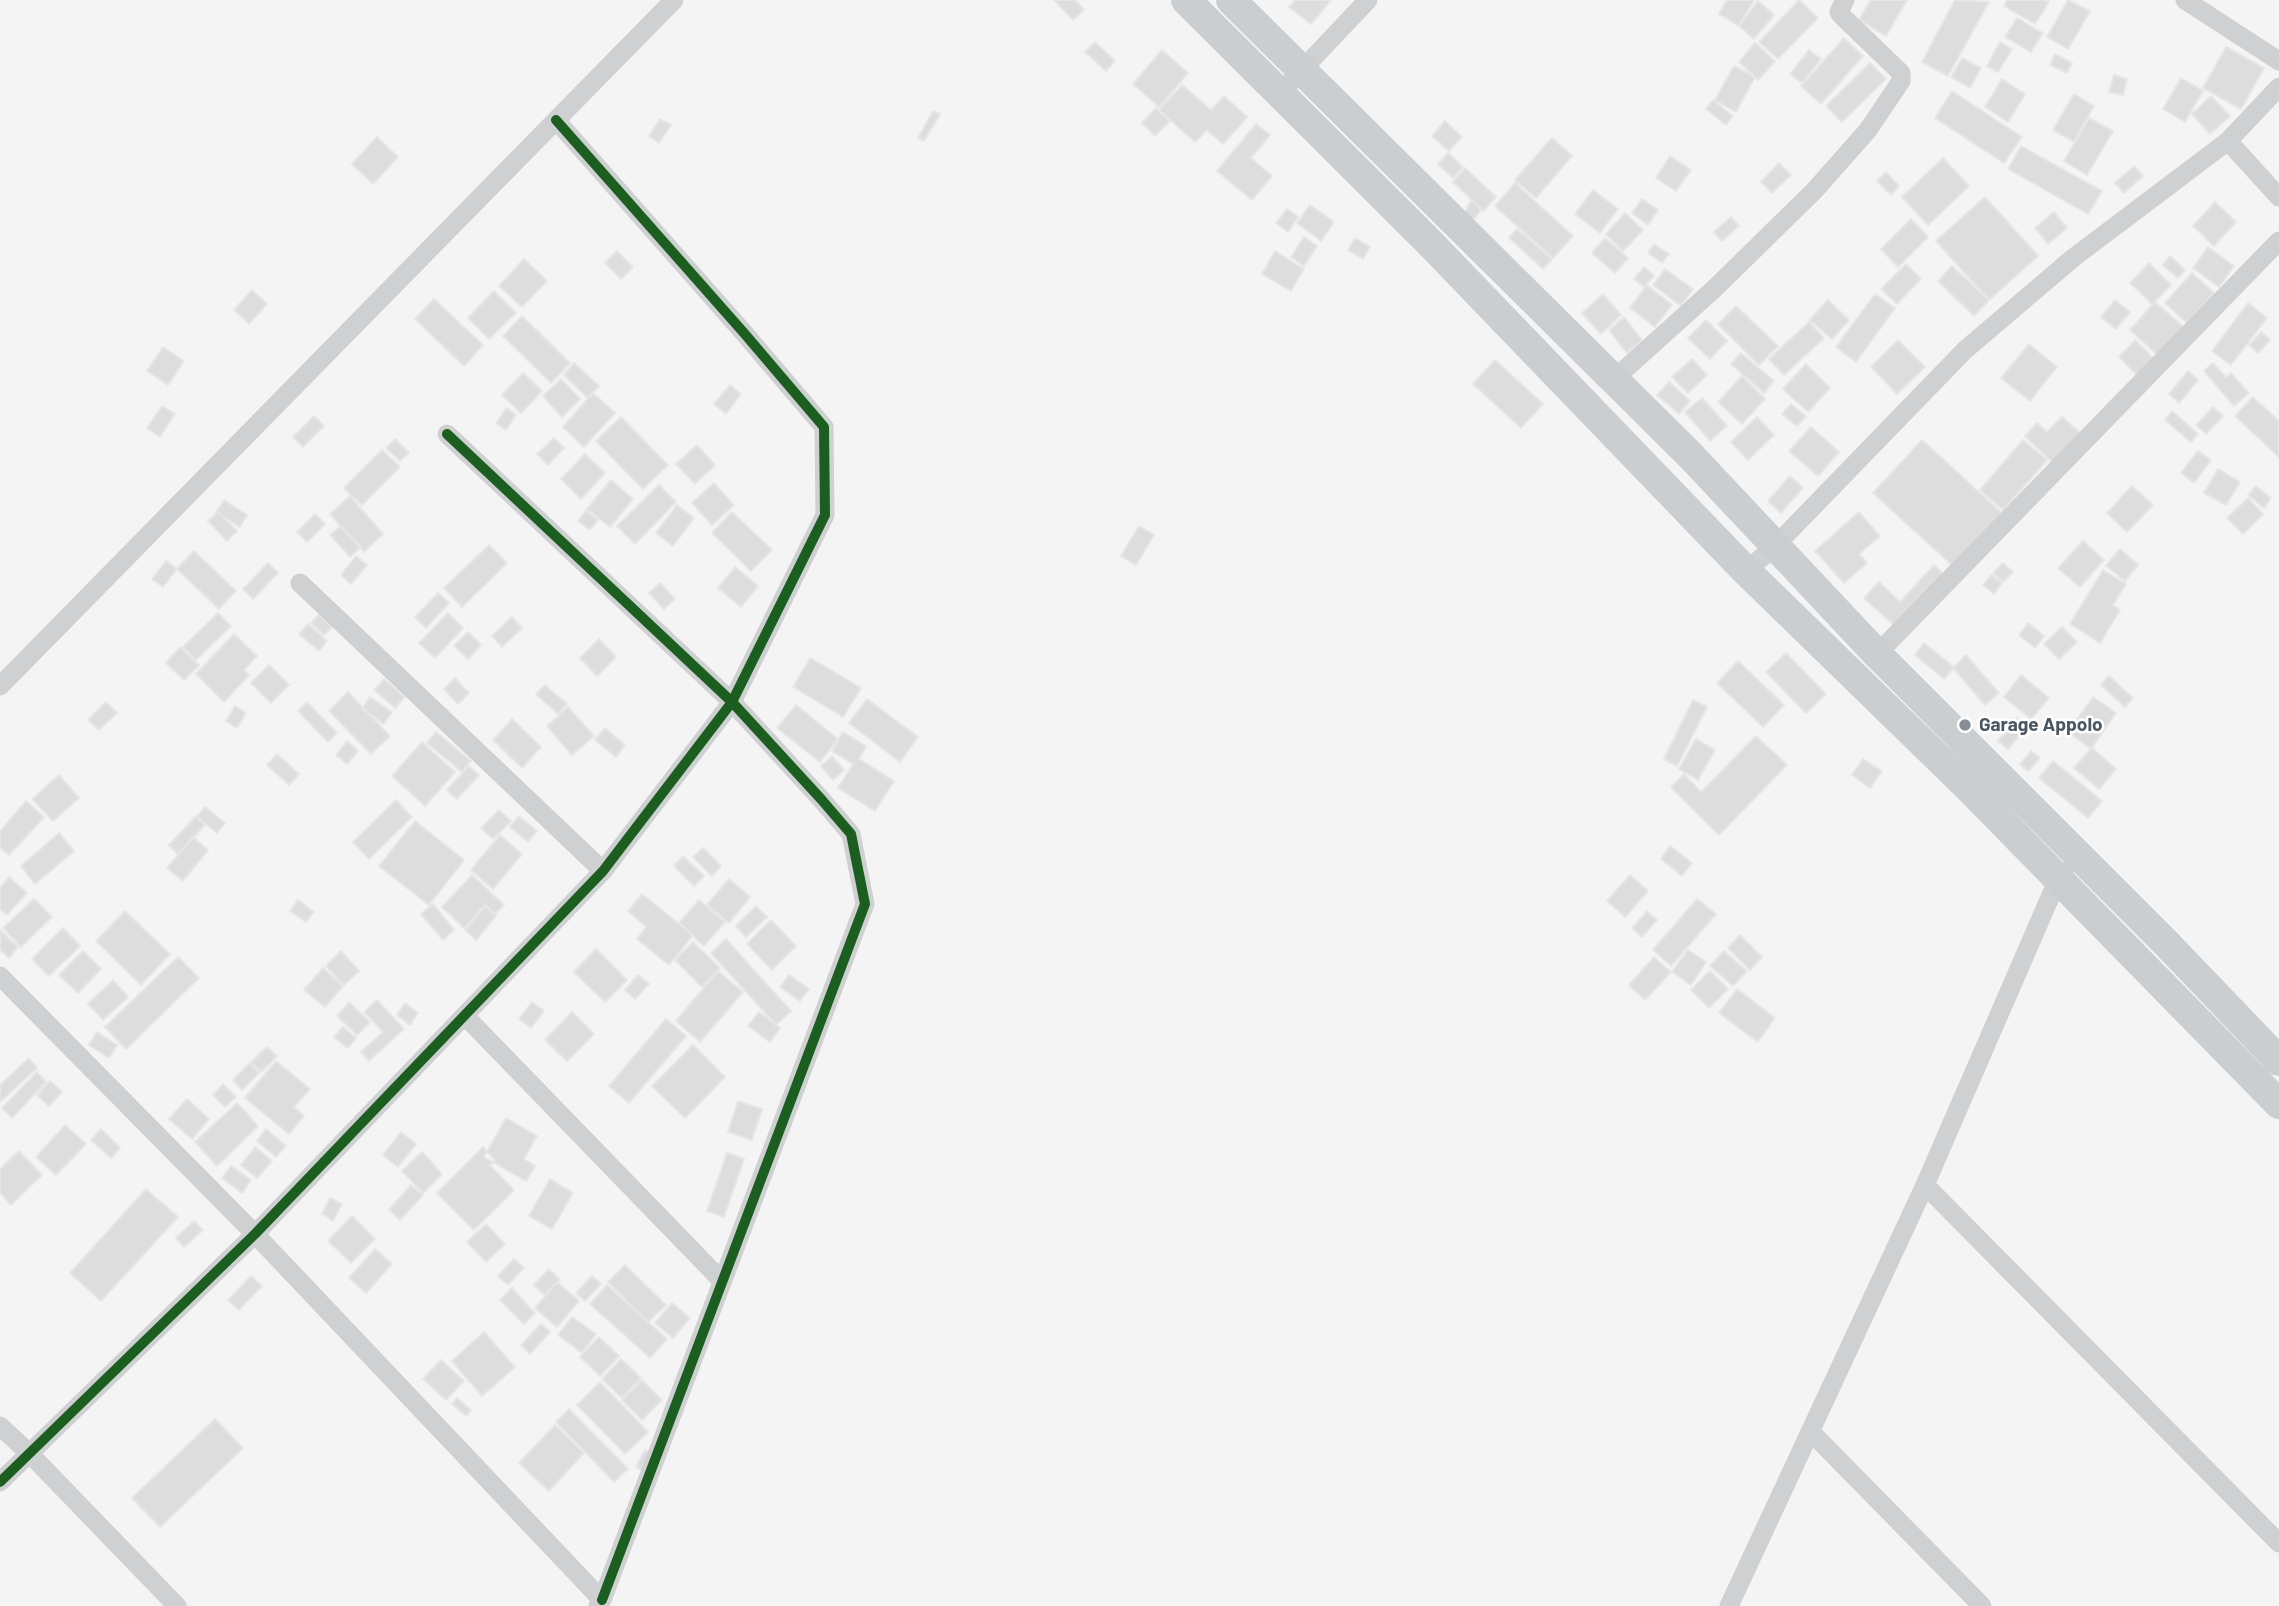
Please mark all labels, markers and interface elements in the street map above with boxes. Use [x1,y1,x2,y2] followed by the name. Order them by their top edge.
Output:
[1979,714,2103,736] place label: Garage Appolo
[1957,717,1973,733] marker: Garage Appolo

